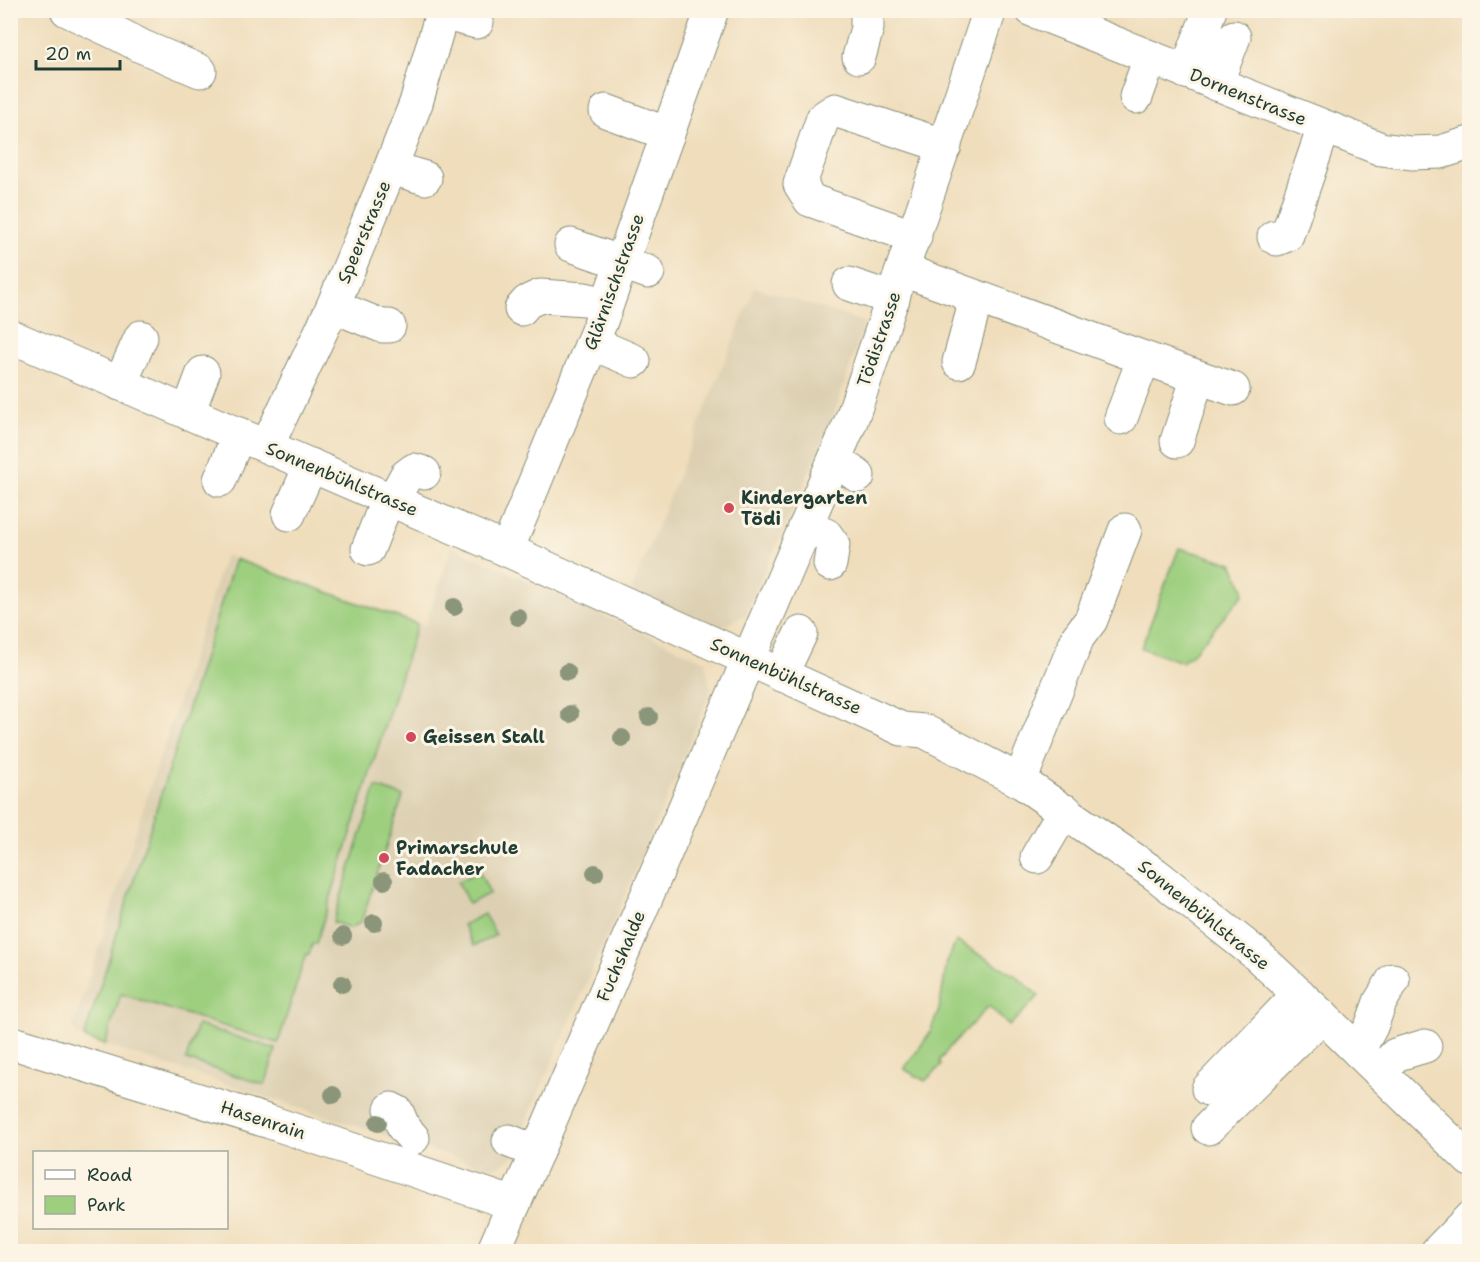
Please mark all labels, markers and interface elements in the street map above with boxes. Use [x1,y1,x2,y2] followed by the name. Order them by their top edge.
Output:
[36,33,120,71] scale bar
[45,42,91,66] text: 20 m
[1186,63,1310,131] street label: Dornenstrasse
[332,177,396,287] street label: Speerstrasse
[578,210,650,354] street label: Glärnischstrasse
[851,288,907,390] street label: Tödistrasse
[262,436,422,522] street label: Sonnenbühlstrasse
[741,486,867,531] place label: Kindergarten Tödi
[722,501,736,515] marker: Kindergarten Tödi
[707,632,865,720] street label: Sonnenbühlstrasse
[423,725,545,749] place label: Geissen Stall
[404,730,418,744] marker: Geissen Stall
[396,836,519,881] place label: Primarschule Fadacher
[377,851,391,865] marker: Primarschule Fadacher
[1133,854,1275,976] street label: Sonnenbühlstrasse
[591,907,651,1005] street label: Fuchshalde
[217,1095,309,1145] street label: Hasenrain
[33,1151,228,1229] legend
[87,1163,132,1187] text: Road
[87,1193,126,1217] text: Park

